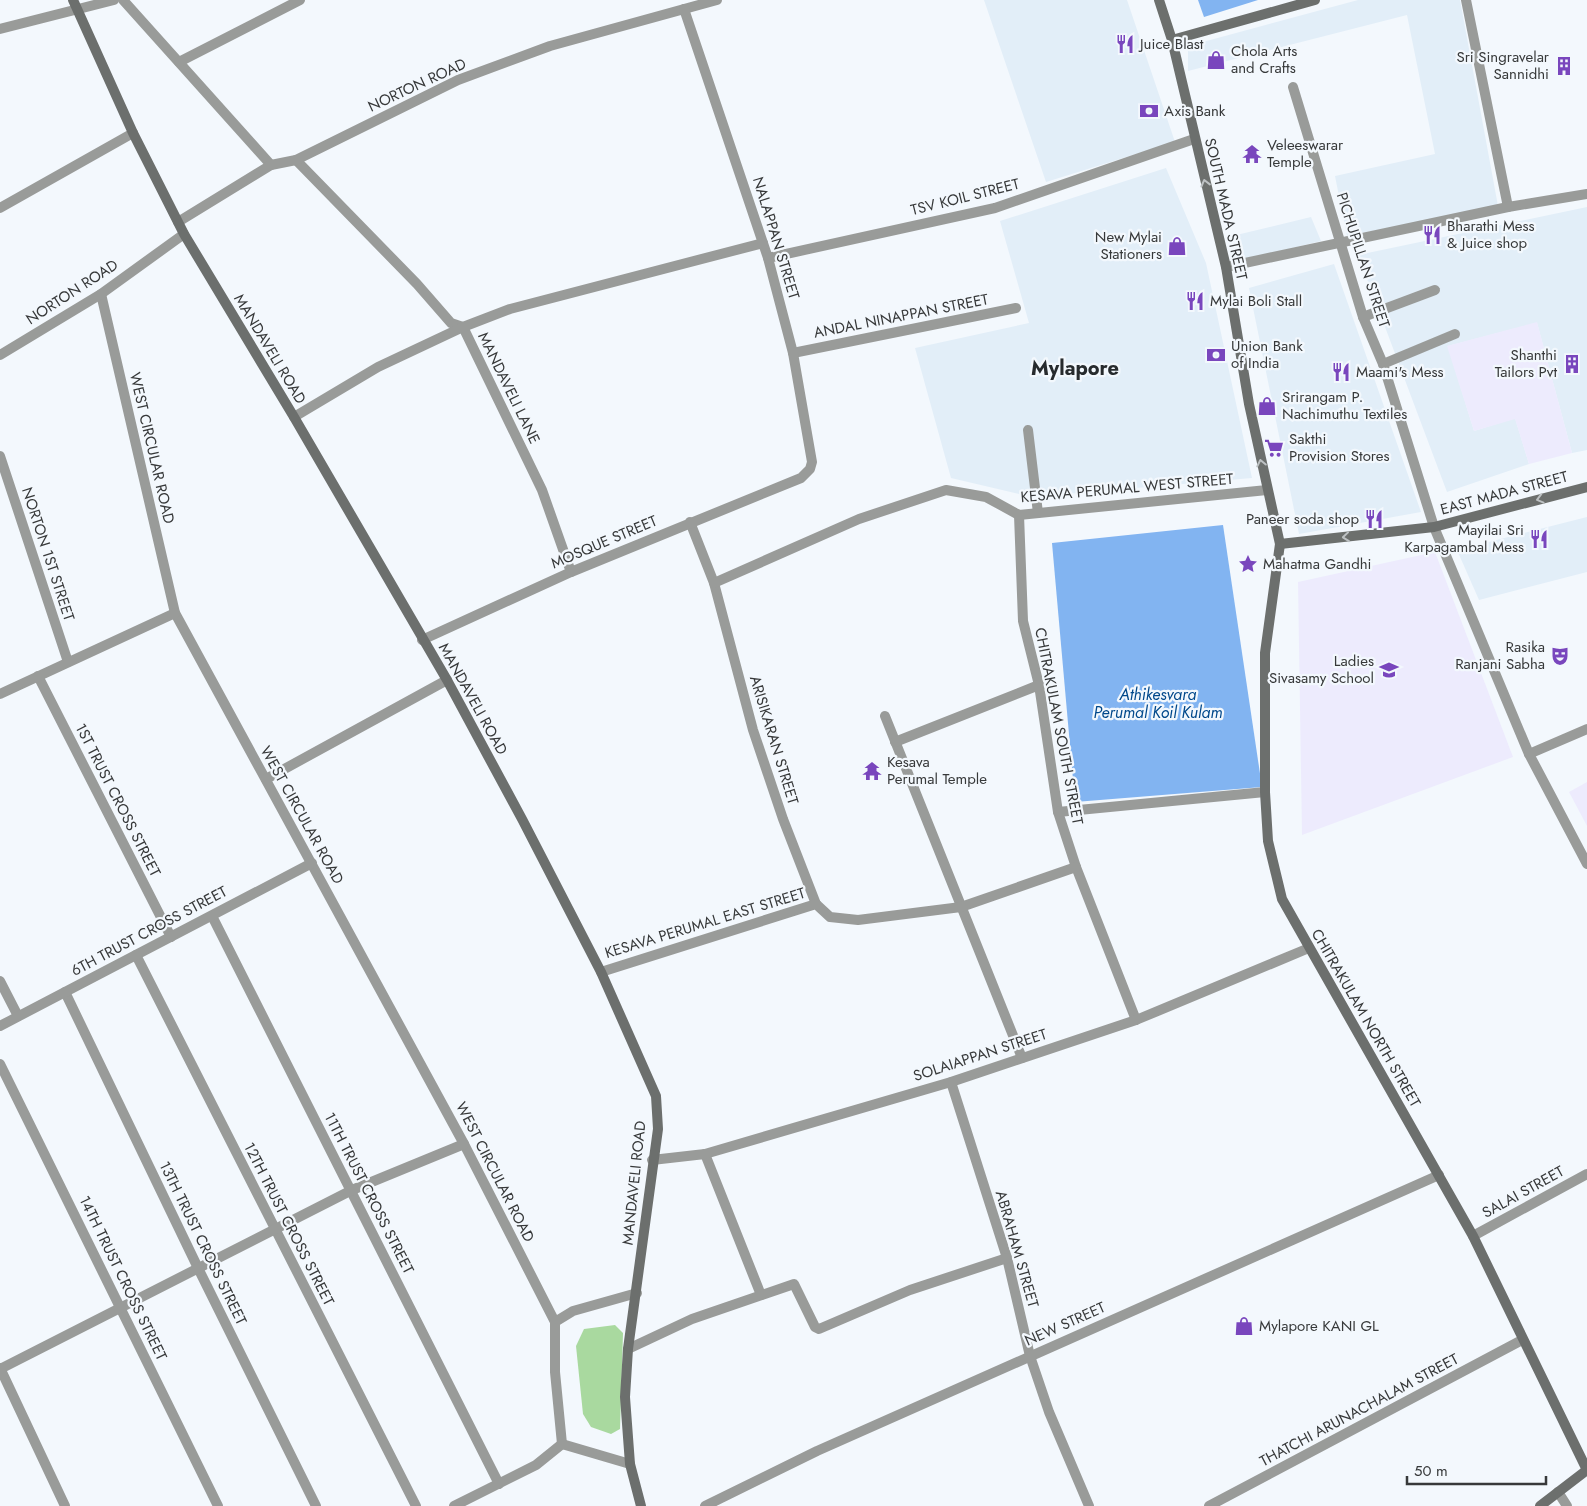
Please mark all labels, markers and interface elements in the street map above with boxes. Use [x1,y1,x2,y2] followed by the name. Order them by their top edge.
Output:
[1114,33,1136,55] restaurant icon: Juice Blast
[1138,33,1204,55] place label: Juice Blast
[1231,40,1297,79] place label: Chola Arts and Crafts
[1456,46,1550,85] place label: Sri Singravelar Sannidhi
[1205,49,1227,71] shop icon: Chola Arts and Crafts
[364,53,470,117] street label: NORTON ROAD
[1553,55,1575,77] building icon: Sri Singravelar Sannidhi
[1138,100,1160,122] bank icon: Axis Bank
[1164,100,1226,122] place label: Axis Bank
[1267,134,1344,173] place label: Veleeswarar Temple
[1199,136,1253,282] street label: SOUTH MADA STREET
[1241,143,1263,165] temple icon: Veleeswarar Temple
[908,173,1022,221] street label: TSV KOIL STREET
[747,174,805,302] street label: NALAPPAN STREET
[1200,179,1211,188] one-way arrow
[1331,189,1395,331] street label: PICHUPILLAN STREET
[1447,215,1535,254] place label: Bharathi Mess & Juice shop
[1421,224,1443,246] restaurant icon: Bharathi Mess & Juice shop
[1095,226,1162,265] place label: New Mylai Stationers
[1166,235,1188,257] shop icon: New Mylai Stationers
[22,254,122,330] street label: NORTON ROAD
[812,288,990,344] street label: ANDAL NINAPPAN STREET
[228,290,312,408] street label: MANDAVELI ROAD
[1184,290,1206,312] restaurant icon: Mylai Boli Stall
[1210,290,1302,312] place label: Mylai Boli Stall
[472,328,546,448] street label: MANDAVELI LANE
[1231,335,1303,374] place label: Union Bank of India
[1205,344,1227,366] bank icon: Union Bank of India
[1495,344,1557,383] place label: Shanthi Tailors Pvt
[1561,353,1583,375] building icon: Shanthi Tailors Pvt
[1031,354,1119,383] district label: Mylapore
[1330,361,1352,383] restaurant icon: Maami's Mess
[1356,361,1443,383] place label: Maami's Mess
[124,370,180,526] street label: WEST CIRCULAR ROAD
[1282,386,1407,425] place label: Srirangam P. Nachimuthu Textiles
[1256,395,1278,417] shop icon: Srirangam P. Nachimuthu Textiles
[1289,428,1390,467] place label: Sakthi Provision Stores
[1263,437,1285,459] supermarket icon: Sakthi Provision Stores
[1256,458,1267,467] one-way arrow
[1438,465,1570,521] street label: EAST MADA STREET
[1020,468,1234,508] street label: KESAVA PERUMAL WEST STREET
[16,484,80,624] street label: NORTON 1ST STREET
[1535,493,1544,504] one-way arrow
[1246,508,1359,530] place label: Paneer soda shop
[1363,508,1385,530] restaurant icon: Paneer soda shop
[548,510,660,574] street label: MOSQUE STREET
[1404,519,1524,558] place label: Mayilai Sri Karpagambal Mess
[1528,528,1550,550] restaurant icon: Mayilai Sri Karpagambal Mess
[1342,531,1350,542] one-way arrow
[1237,553,1259,575] place icon: Mahatma Gandhi
[1263,553,1372,575] place label: Mahatma Gandhi
[1029,626,1089,826] street label: CHITRAKULAM SOUTH STREET
[1455,636,1545,675] place label: Rasika Ranjani Sabha
[433,639,513,759] street label: MANDAVELI ROAD
[1549,645,1571,667] theatre icon: Rasika Ranjani Sabha
[1269,650,1374,689] place label: Ladies Sivasamy School
[1378,659,1400,681] school or university icon: Ladies Sivasamy School
[744,673,804,807] street label: ARISIKARAN STREET
[1094,683,1223,724] water label: Athikesvara Perumal Koil Kulam
[70,720,166,880] street label: 1ST TRUST CROSS STREET
[255,742,349,888] street label: WEST CIRCULAR ROAD
[887,751,987,790] place label: Kesava Perumal Temple
[861,760,883,782] temple icon: Kesava Perumal Temple
[67,880,231,982] street label: 6TH TRUST CROSS STREET
[602,882,808,964] street label: KESAVA PERUMAL EAST STREET
[1306,925,1426,1111] street label: CHITRAKULAM NORTH STREET
[910,1023,1050,1087] street label: SOLAIAPPAN STREET
[450,1098,540,1246] street label: WEST CIRCULAR ROAD
[319,1108,419,1278] street label: 11TH TRUST CROSS STREET
[617,1120,651,1246] street label: MANDAVELI ROAD
[238,1139,340,1309] street label: 12TH TRUST CROSS STREET
[154,1157,252,1329] street label: 13TH TRUST CROSS STREET
[1478,1160,1568,1224] street label: SALAI STREET
[990,1188,1044,1310] street label: ABRAHAM STREET
[74,1192,172,1364] street label: 14TH TRUST CROSS STREET
[1021,1296,1109,1352] street label: NEW STREET
[1233,1315,1255,1337] shop icon: Mylapore KANI GL
[1259,1315,1379,1337] place label: Mylapore KANI GL
[1256,1348,1462,1472] street label: THATCHI ARUNACHALAM STREET
[1407,1454,1546,1486] scale bar
[1414,1460,1448,1482] text: 50 m

